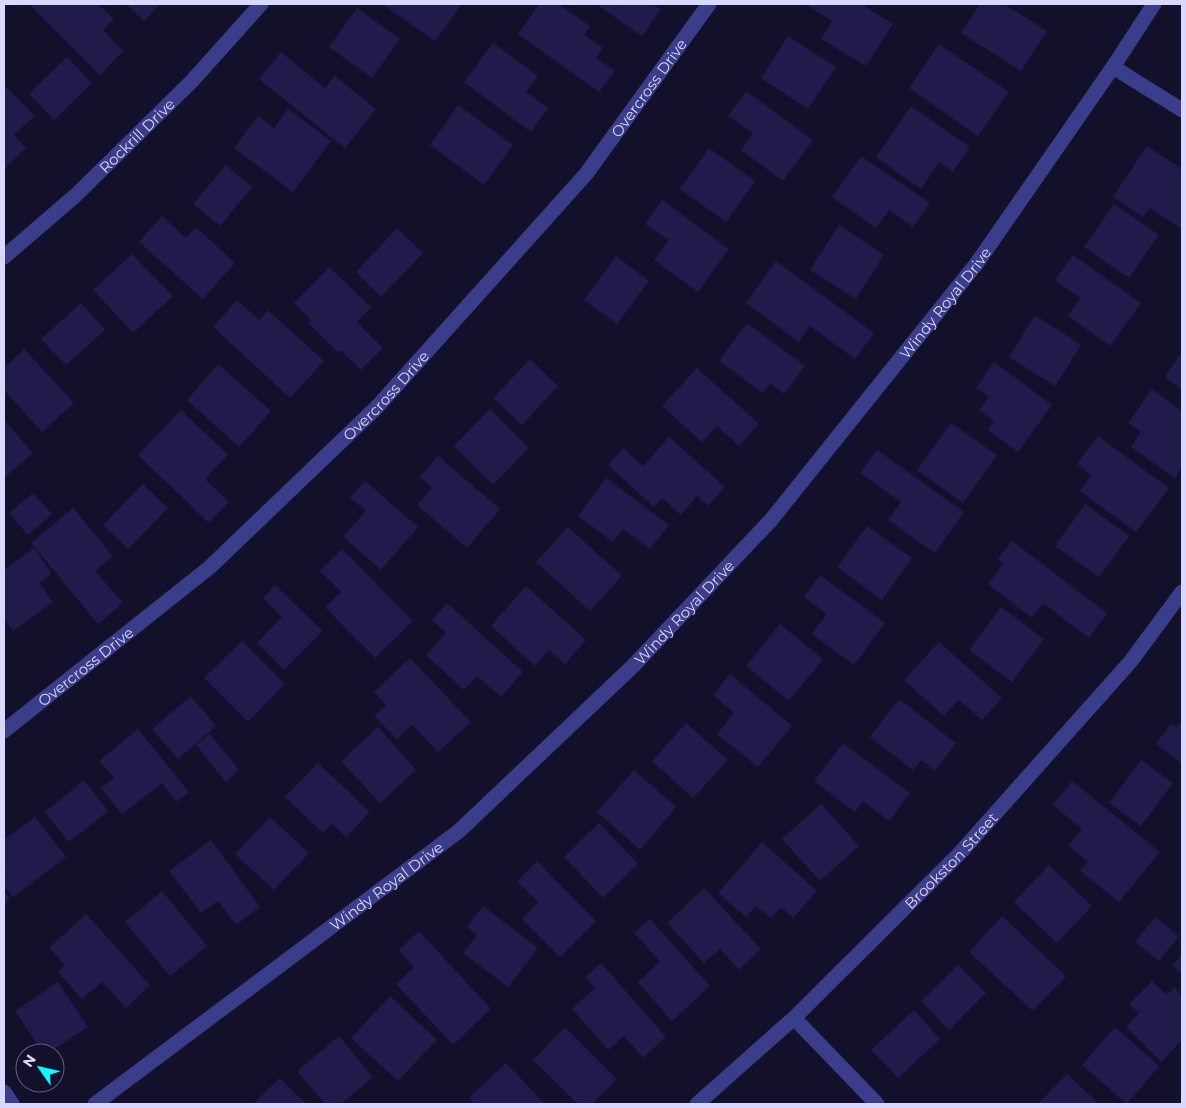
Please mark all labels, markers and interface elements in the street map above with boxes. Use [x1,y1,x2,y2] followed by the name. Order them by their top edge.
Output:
[606,35,690,141] street label: Overcross Drive
[95,94,178,177] street label: Rockrill Drive
[895,243,995,362] street label: Windy Royal Drive
[339,346,433,444] street label: Overcross Drive
[630,556,738,668] street label: Windy Royal Drive
[34,622,137,710] street label: Overcross Drive
[900,808,1001,913] street label: Brookston Street
[326,837,447,934] street label: Windy Royal Drive
[15,1043,65,1093] north arrow
[19,1051,40,1070] text: N

